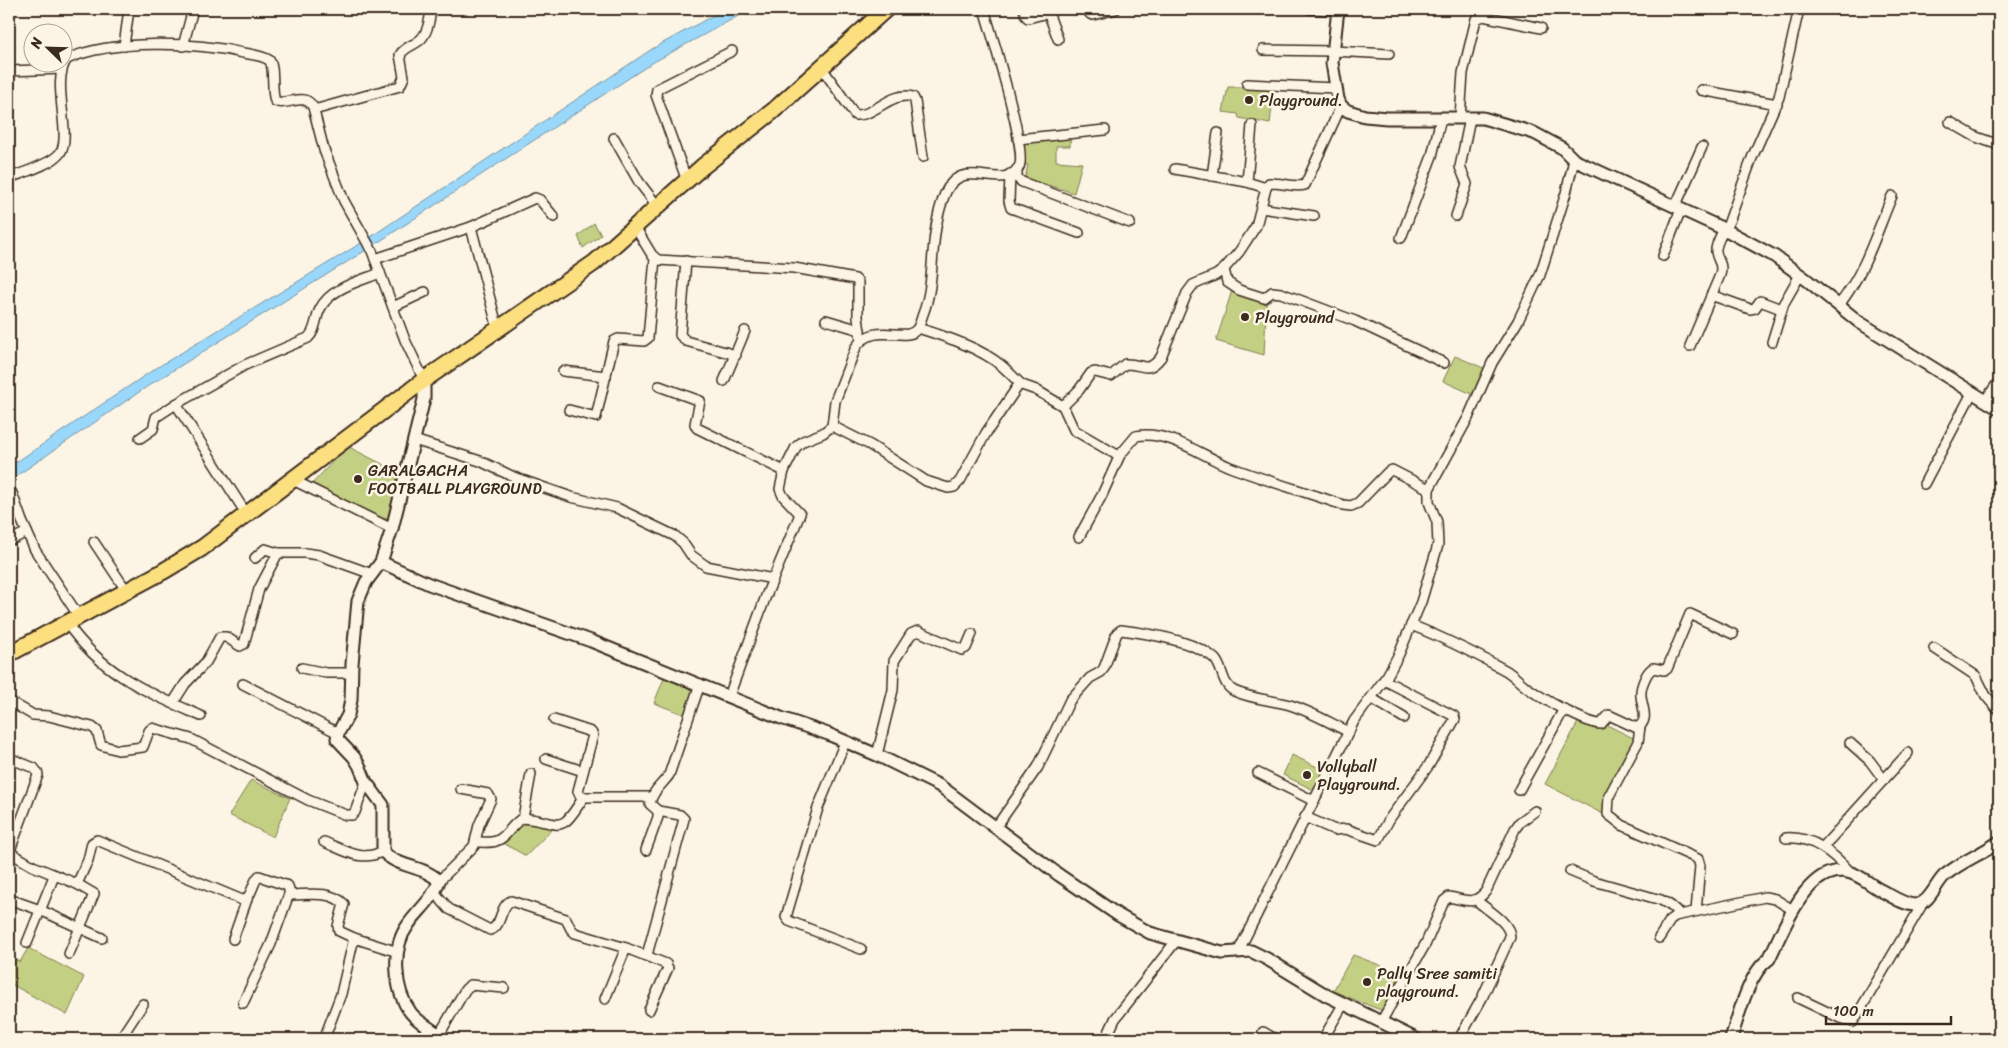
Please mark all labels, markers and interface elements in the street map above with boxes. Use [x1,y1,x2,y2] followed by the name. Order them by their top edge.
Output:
[22,22,72,72] north arrow
[23,33,50,53] text: N
[1259,86,1343,115] place label: Playground.
[1243,94,1255,106] marker: Playground.
[1255,303,1336,332] place label: Playground
[1239,311,1251,323] marker: Playground
[368,456,542,503] place label: GARALGACHA FOOTBALL PLAYGROUND
[352,473,364,485] marker: GARALGACHA FOOTBALL PLAYGROUND
[1317,752,1401,799] place label: Vollyball Playground.
[1301,769,1313,781] marker: Vollyball Playground.
[1376,959,1498,1006] place label: Pally Sree samiti playground.
[1361,976,1373,988] marker: Pally Sree samiti playground.
[1826,993,1950,1025] scale bar
[1833,998,1874,1024] text: 100 m

